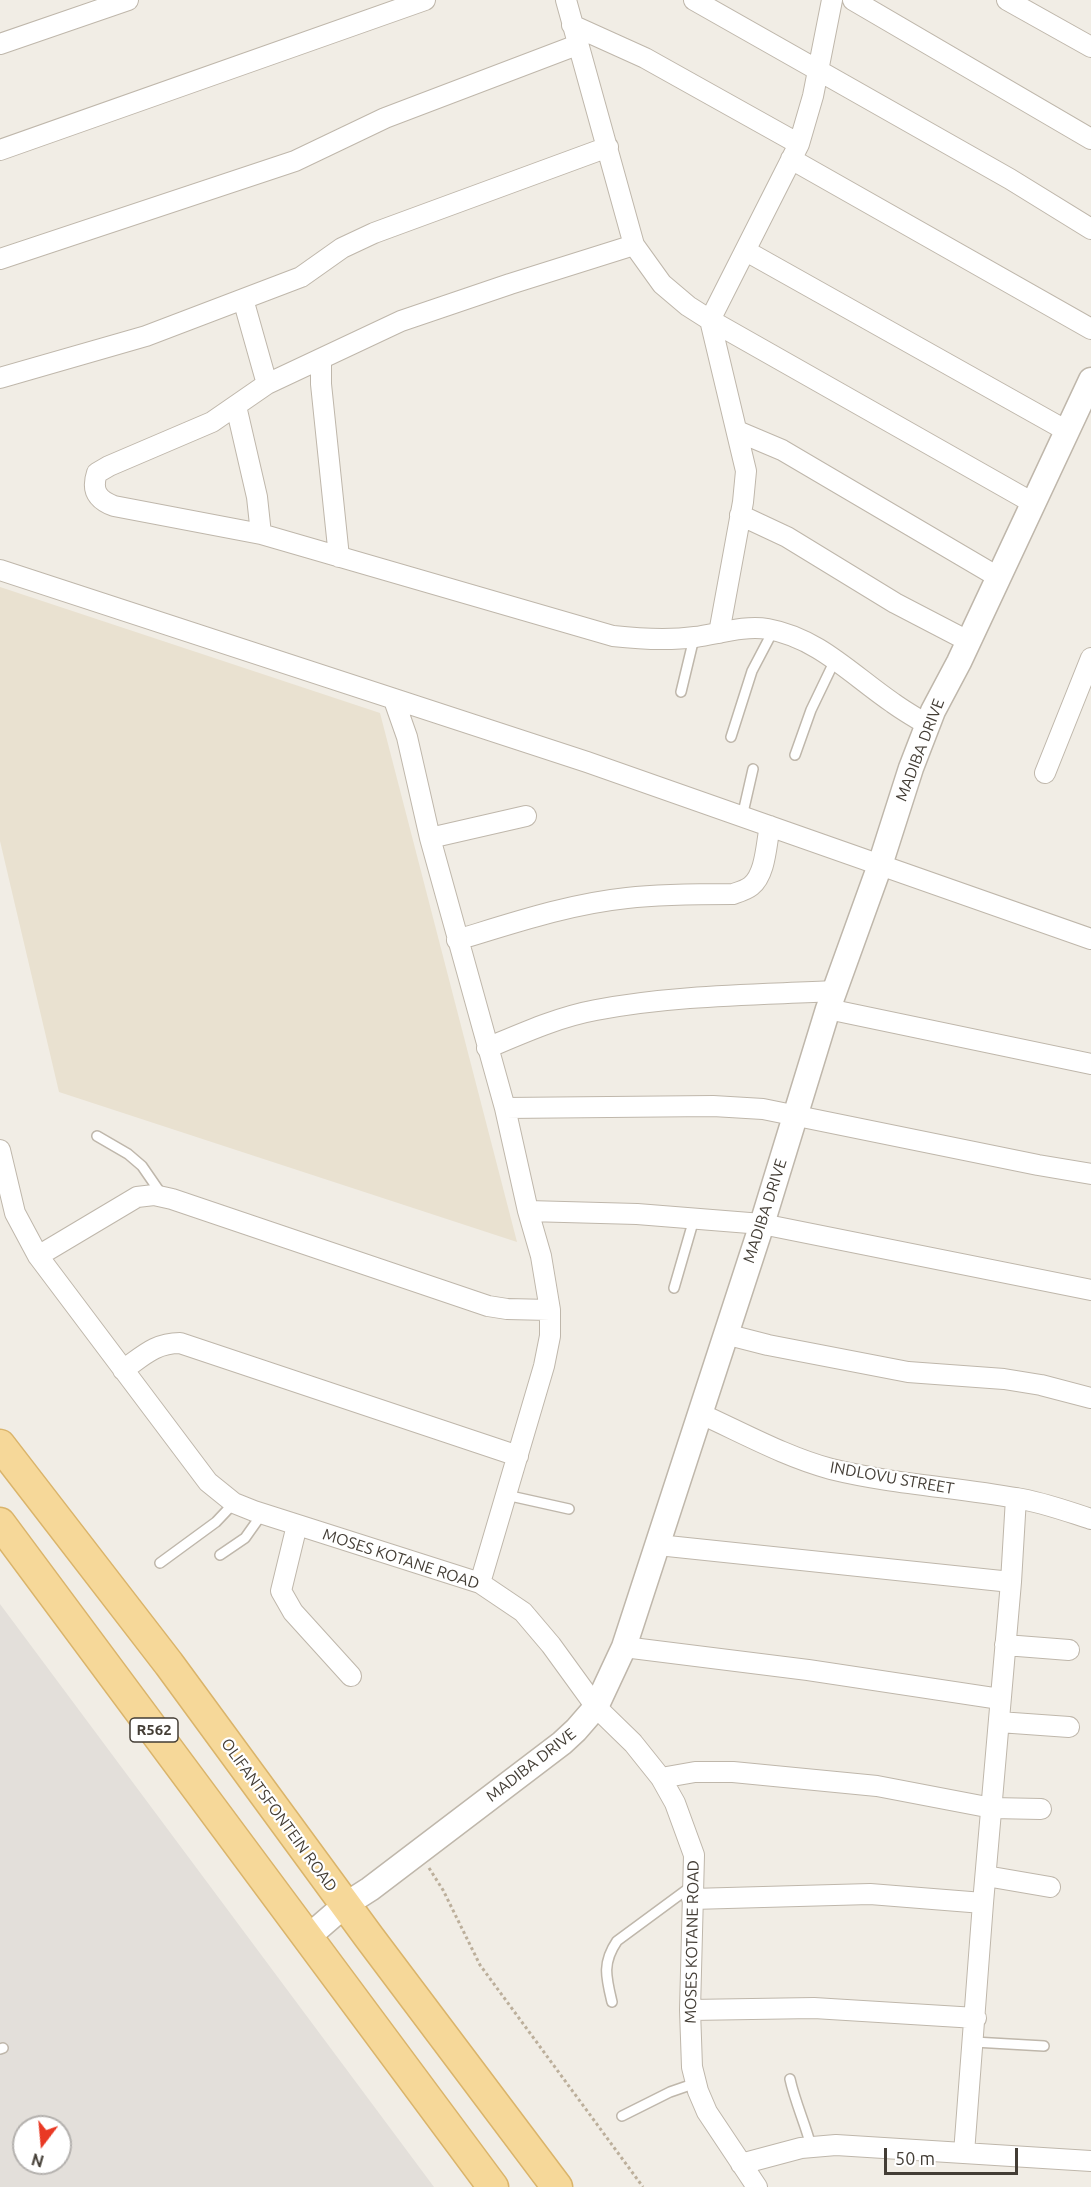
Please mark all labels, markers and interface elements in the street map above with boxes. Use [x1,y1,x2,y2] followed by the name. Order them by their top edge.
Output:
[892,696,948,804] street label: MADIBA DRIVE
[739,1156,791,1266] street label: MADIBA DRIVE
[829,1458,955,1498] street label: INDLOVU STREET
[320,1525,482,1593] street label: MOSES KOTANE ROAD
[130,1718,178,1742] road number: R562
[482,1724,580,1806] street label: MADIBA DRIVE
[217,1735,341,1895] street label: OLIFANTSFONTEIN ROAD
[681,1860,703,2024] street label: MOSES KOTANE ROAD
[12,2115,72,2175] north arrow
[887,2136,1020,2174] scale bar
[895,2148,935,2168] text: 50 m
[29,2150,46,2171] text: N

